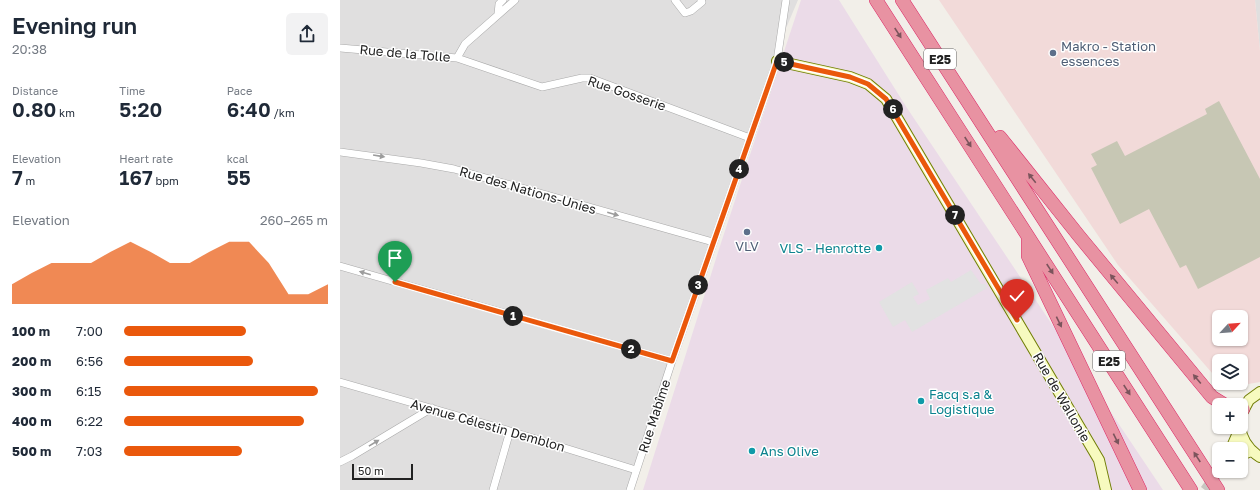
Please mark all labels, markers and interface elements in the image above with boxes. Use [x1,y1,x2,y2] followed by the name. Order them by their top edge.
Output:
[12,12,137,39] text: Evening run
[286,13,328,55] button: share
[894,27,901,39] one-way arrow
[1061,38,1156,69] place label: Makro - Station essences
[12,41,47,57] text: 20:38
[359,41,451,65] street label: Rue de la Tolle
[1048,48,1058,58] marker: Makro - Station essences
[924,49,956,69] road number: E25
[774,52,794,72] pin: 5
[781,55,787,68] text: 5
[586,72,668,114] street label: Rue Gosserie
[12,84,58,97] text: Distance
[119,84,145,97] text: Time
[227,84,252,97] text: Pace
[12,97,56,121] text: 0.80
[119,97,162,121] text: 5:20
[227,97,271,121] text: 6:40
[883,99,903,119] pin: 6
[890,102,897,115] text: 6
[56,106,75,119] text: km
[271,106,295,119] text: /km
[964,137,972,147] one-way arrow
[12,152,61,165] text: Elevation
[119,152,173,165] text: Heart rate
[227,152,248,165] text: kcal
[373,153,385,159] one-way arrow
[729,159,749,179] pin: 4
[736,162,742,175] text: 4
[458,163,598,217] street label: Rue des Nations-Unies
[12,165,23,189] text: 7
[119,165,153,189] text: 167
[227,165,251,189] text: 55
[1027,172,1036,183] one-way arrow
[23,174,35,187] text: m
[153,174,179,187] text: bpm
[945,205,965,225] pin: 7
[952,208,958,221] text: 7
[608,211,620,217] one-way arrow
[12,212,70,228] text: Elevation
[260,212,328,228] text: 260–265 m
[742,227,752,237] marker: VLV
[735,238,759,254] place label: VLV
[779,240,871,256] place label: VLS - Henrotte
[378,241,412,282] pin
[874,243,884,253] marker: VLS - Henrotte
[384,247,406,269] icon: arrive
[1046,263,1053,275] one-way arrow
[359,270,371,276] one-way arrow
[1109,273,1118,284] one-way arrow
[688,275,708,295] pin: 3
[695,278,701,291] text: 3
[1000,279,1034,320] pin
[1006,285,1028,307] icon: check
[503,306,523,326] pin: 1
[510,309,516,322] text: 1
[1212,310,1248,346] north arrow
[1212,310,1248,478] map controls
[1056,316,1063,327] one-way arrow
[12,323,50,339] text: 100 m
[76,323,103,339] text: 7:00
[621,339,641,359] pin: 2
[628,342,634,355] text: 2
[1030,350,1094,444] street label: Rue de Wallonie
[1093,351,1125,371] road number: E25
[12,353,51,369] text: 200 m
[76,353,103,369] text: 6:56
[1212,354,1248,390] button: layers
[1192,373,1201,384] one-way arrow
[635,377,673,455] street label: Rue Mabîme
[12,383,51,399] text: 300 m
[76,383,102,399] text: 6:15
[1124,385,1131,396] one-way arrow
[929,386,995,417] place label: Facq s.a & Logistique
[409,395,567,455] street label: Avenue Célestin Demblon
[916,396,926,406] marker: Facq s.a & Logistique
[1212,398,1248,434] button: +
[12,413,52,429] text: 400 m
[76,413,103,429] text: 6:22
[1113,433,1119,444] one-way arrow
[369,439,379,447] one-way arrow
[1212,442,1248,478] button: −
[12,443,51,459] text: 500 m
[76,443,102,459] text: 7:03
[760,443,819,459] place label: Ans Olive
[747,446,757,456] marker: Ans Olive
[1193,451,1200,463] one-way arrow
[352,462,413,481] scale bar
[358,464,384,477] text: 50 m

